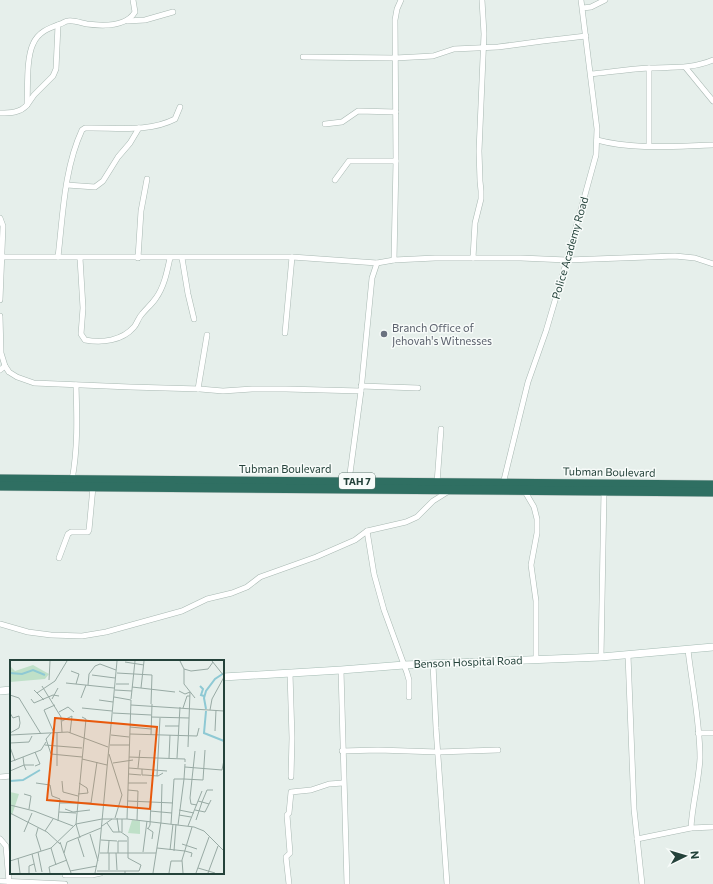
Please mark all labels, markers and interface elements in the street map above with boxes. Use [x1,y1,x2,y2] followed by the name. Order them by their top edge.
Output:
[549,195,590,301] street label: Police Academy Road
[392,321,492,348] place label: Branch Office of Jehovah's Witnesses
[379,329,389,339] marker: Branch Office of Jehovah's Witnesses
[239,462,331,475] street label: Tubman Boulevard
[563,464,655,479] street label: Tubman Boulevard
[339,473,375,489] road number: TAH 7
[413,653,523,670] street label: Benson Hospital Road
[10,660,224,874] inset map
[665,836,705,876] north arrow
[689,850,702,860] text: N

